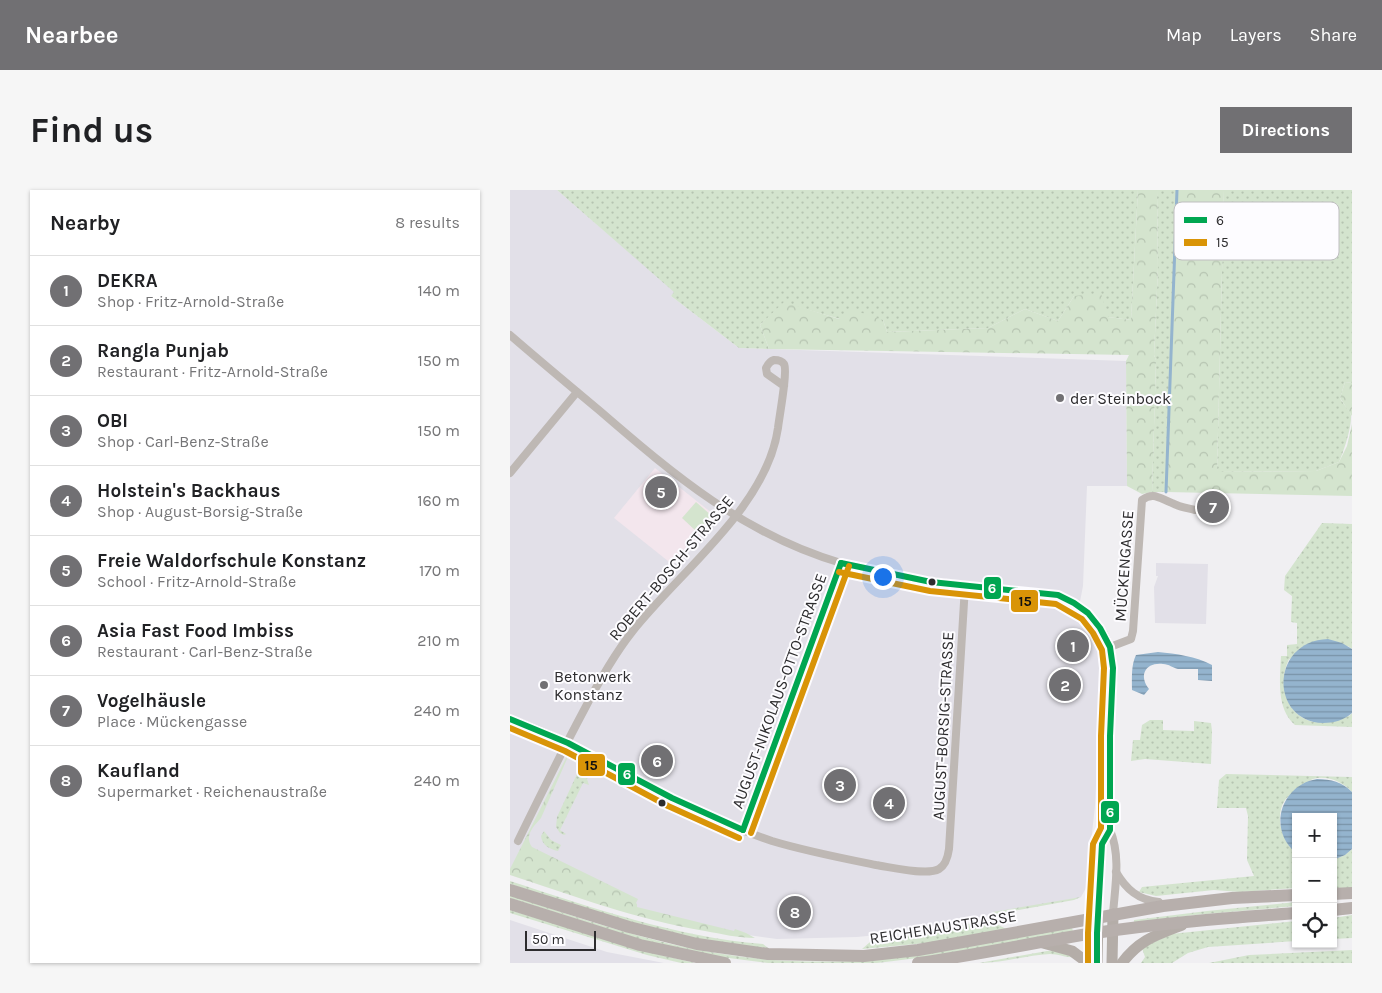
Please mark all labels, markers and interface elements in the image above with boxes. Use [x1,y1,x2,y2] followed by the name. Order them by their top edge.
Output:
[25,21,119,49] text: Nearbee
[1166,24,1202,46] text: Map
[1230,24,1282,46] text: Layers
[1310,24,1357,46] text: Share
[1220,107,1352,153] button: Directions
[30,110,153,151] text: Find us
[1174,202,1339,260] legend
[50,211,120,235] text: Nearby
[1216,212,1224,229] text: 6
[395,213,460,232] text: 8 results
[1216,234,1229,251] text: 15
[97,270,158,292] text: DEKRA
[63,281,69,300] text: 1
[418,281,460,300] text: 140 m
[97,292,284,311] text: Shop · Fritz-Arnold-Straße
[97,340,229,362] text: Rangla Punjab
[61,351,71,370] text: 2
[417,351,460,370] text: 150 m
[97,362,328,381] text: Restaurant · Fritz-Arnold-Straße
[1070,389,1171,408] place label: der Steinbock
[1054,392,1066,404] marker: der Steinbock
[97,410,128,432] text: OBI
[61,421,71,440] text: 3
[417,421,460,440] text: 150 m
[97,432,269,451] text: Shop · Carl-Benz-Straße
[645,473,677,511] pin: 5
[97,480,280,502] text: Holstein's Backhaus
[1197,488,1229,526] pin: 7
[61,491,71,510] text: 4
[417,491,460,510] text: 160 m
[605,492,737,644] street label: ROBERT-BOSCH-STRASSE
[97,502,303,521] text: Shop · August-Borsig-Straße
[1111,510,1137,622] street label: MÜCKENGASSE
[97,550,366,572] text: Freie Waldorfschule Konstanz
[61,561,71,580] text: 5
[419,561,460,580] text: 170 m
[870,564,896,590] your location
[728,571,830,811] street label: AUGUST-NIKOLAUS-OTTO-STRASSE
[97,572,296,591] text: School · Fritz-Arnold-Straße
[983,576,1002,600] line badge: 6
[927,577,937,587] unlabelled marker
[988,580,996,597] text: 6
[1010,589,1039,613] line badge: 15
[1018,593,1032,610] text: 15
[97,620,294,642] text: Asia Fast Food Imbiss
[1057,627,1089,665] pin: 1
[61,631,71,650] text: 6
[417,631,460,650] text: 210 m
[929,631,957,821] street label: AUGUST-BORSIG-STRASSE
[97,642,312,661] text: Restaurant · Carl-Benz-Straße
[1049,666,1081,704] pin: 2
[554,667,631,704] place label: Betonwerk Konstanz
[538,679,550,691] marker: Betonwerk Konstanz
[97,690,206,712] text: Vogelhäusle
[62,701,70,720] text: 7
[414,701,460,720] text: 240 m
[97,712,247,731] text: Place · Mückengasse
[641,742,673,780] pin: 6
[577,753,606,777] line badge: 15
[584,757,598,774] text: 15
[97,760,180,782] text: Kaufland
[617,762,636,786] line badge: 6
[623,766,631,783] text: 6
[824,766,856,804] pin: 3
[61,771,71,790] text: 8
[414,771,460,790] text: 240 m
[97,782,327,801] text: Supermarket · Reichenaustraße
[873,784,905,822] pin: 4
[657,798,667,808] unlabelled marker
[1100,800,1120,824] line badge: 6
[1106,804,1114,821] text: 6
[1292,813,1337,948] map controls
[1292,813,1337,858] button: +
[1292,858,1337,903] button: −
[779,893,811,931] pin: 8
[1292,903,1337,948] button: locate
[868,906,1018,948] street label: REICHENAUSTRASSE
[525,928,596,951] scale bar
[532,931,565,948] text: 50 m

